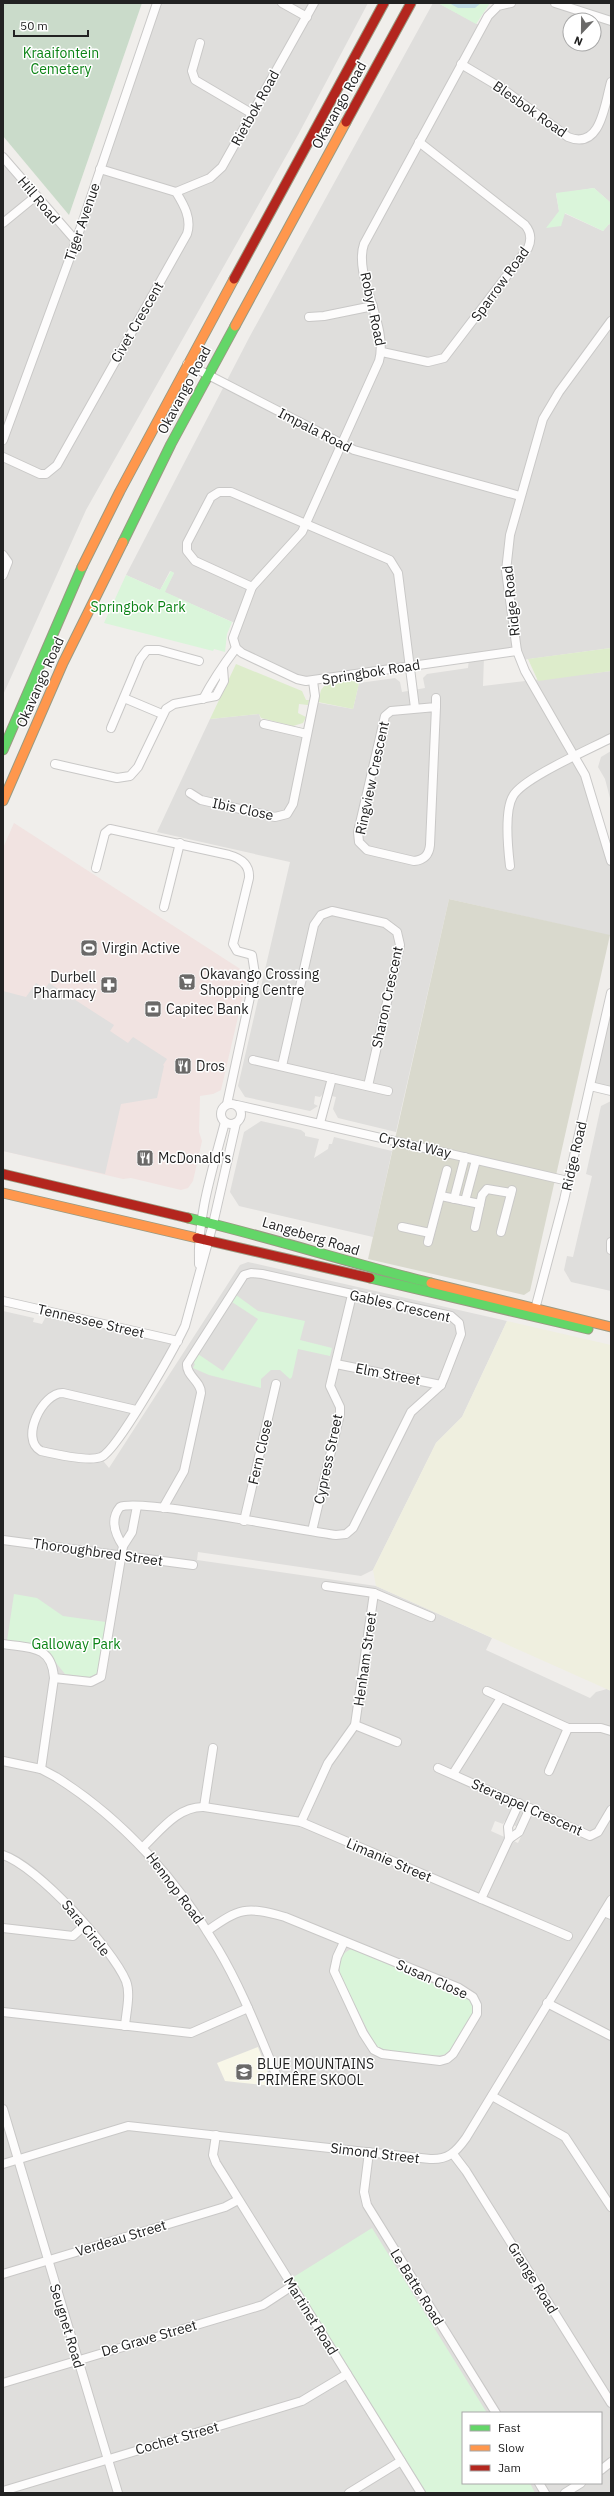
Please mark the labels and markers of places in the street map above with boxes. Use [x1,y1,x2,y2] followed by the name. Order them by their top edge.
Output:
[79,938,99,958] sports icon: Virgin Active
[102,939,180,957] place label: Virgin Active
[200,965,320,999] place label: Okavango Crossing Shopping Centre
[33,968,96,1002] place label: Durbell Pharmacy
[177,972,197,992] supermarket icon: Okavango Crossing Shopping Centre
[99,975,119,995] pharmacy icon: Durbell Pharmacy
[143,999,163,1019] bank icon: Capitec Bank
[166,1000,249,1018] place label: Capitec Bank
[173,1056,193,1076] restaurant icon: Dros
[196,1057,225,1075] place label: Dros
[135,1148,155,1168] restaurant icon: McDonald's
[158,1149,231,1167] place label: McDonald's
[257,2055,374,2089] place label: BLUE MOUNTAINS PRIMÊRE SKOOL
[234,2062,254,2082] school or university icon: BLUE MOUNTAINS PRIMÊRE SKOOL

